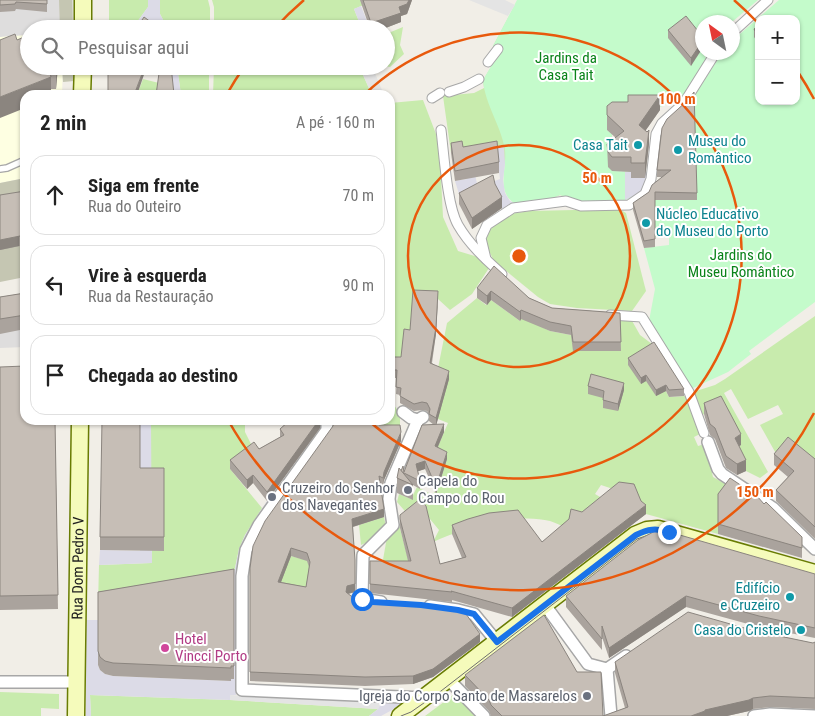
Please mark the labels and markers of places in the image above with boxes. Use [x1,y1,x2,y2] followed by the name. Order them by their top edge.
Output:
[688,132,752,167] place label: Museu do Romântico
[573,136,628,154] place label: Casa Tait
[632,139,644,151] marker: Casa Tait
[672,144,684,156] marker: Museu do Romântico
[656,205,768,240] place label: Núcleo Educativo do Museu do Porto
[640,217,652,229] marker: Núcleo Educativo do Museu do Porto
[510,247,528,265] centre of rings
[418,472,505,507] place label: Capela do Campo do Rou
[282,479,395,514] place label: Cruzeiro do Senhor dos Navegantes
[402,484,414,496] marker: Capela do Campo do Rou
[266,491,278,503] marker: Cruzeiro do Senhor dos Navegantes
[720,579,780,614] place label: Edifício e Cruzeiro
[784,591,796,603] marker: Edifício e Cruzeiro
[694,621,791,639] place label: Casa do Cristelo
[795,624,807,636] marker: Casa do Cristelo
[175,630,247,665] place label: Hotel Vincci Porto
[159,642,171,654] marker: Hotel Vincci Porto
[359,687,577,705] place label: Igreja do Corpo Santo de Massarelos
[581,690,593,702] marker: Igreja do Corpo Santo de Massarelos

